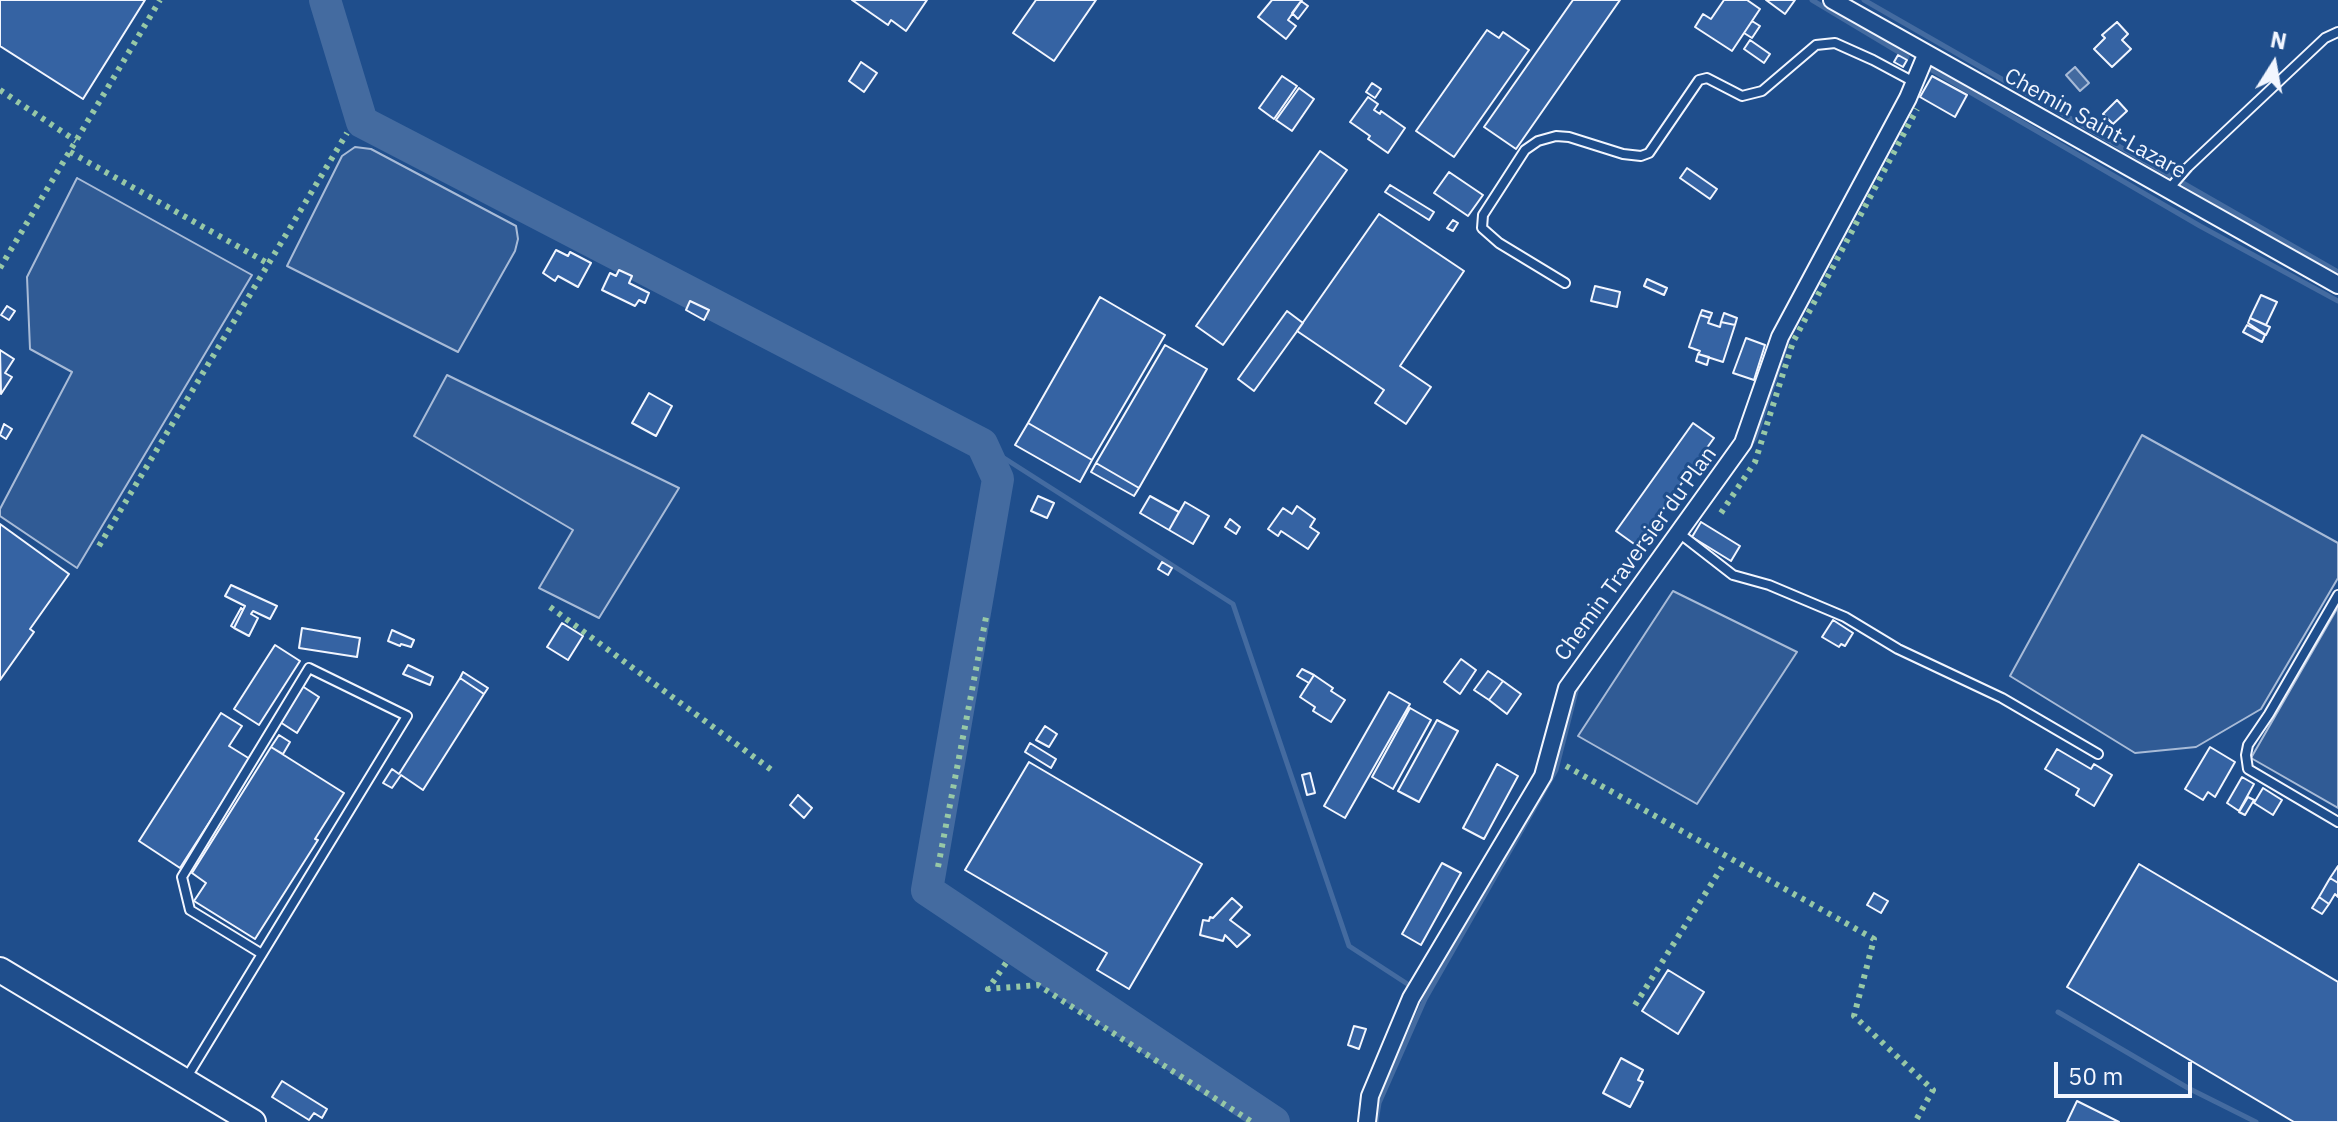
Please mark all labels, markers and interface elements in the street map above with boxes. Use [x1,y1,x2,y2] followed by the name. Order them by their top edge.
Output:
[2234,24,2314,104] north arrow
[2268,24,2289,56] text: N
[1999,63,2191,185] street label: Chemin Saint-Lazare
[1549,442,1723,666] street label: Chemin Traversier du Plan
[2058,1046,2196,1096] scale bar
[2068,1060,2123,1092] text: 50 m

